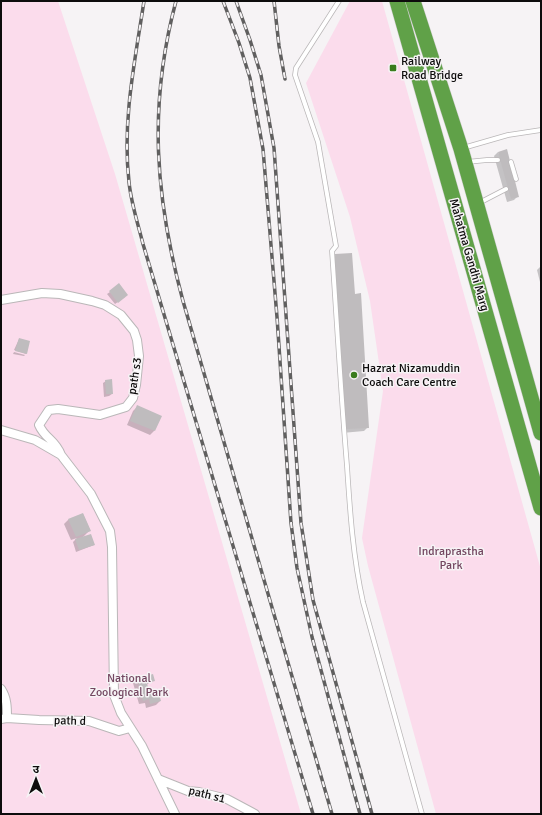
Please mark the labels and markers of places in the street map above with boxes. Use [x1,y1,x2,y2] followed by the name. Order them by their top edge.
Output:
[401,54,463,83] place label: Railway Road Bridge
[388,63,398,73] marker: Railway Road Bridge
[362,361,460,390] place label: Hazrat Nizamuddin Coach Care Centre
[349,370,359,380] marker: Hazrat Nizamuddin Coach Care Centre

